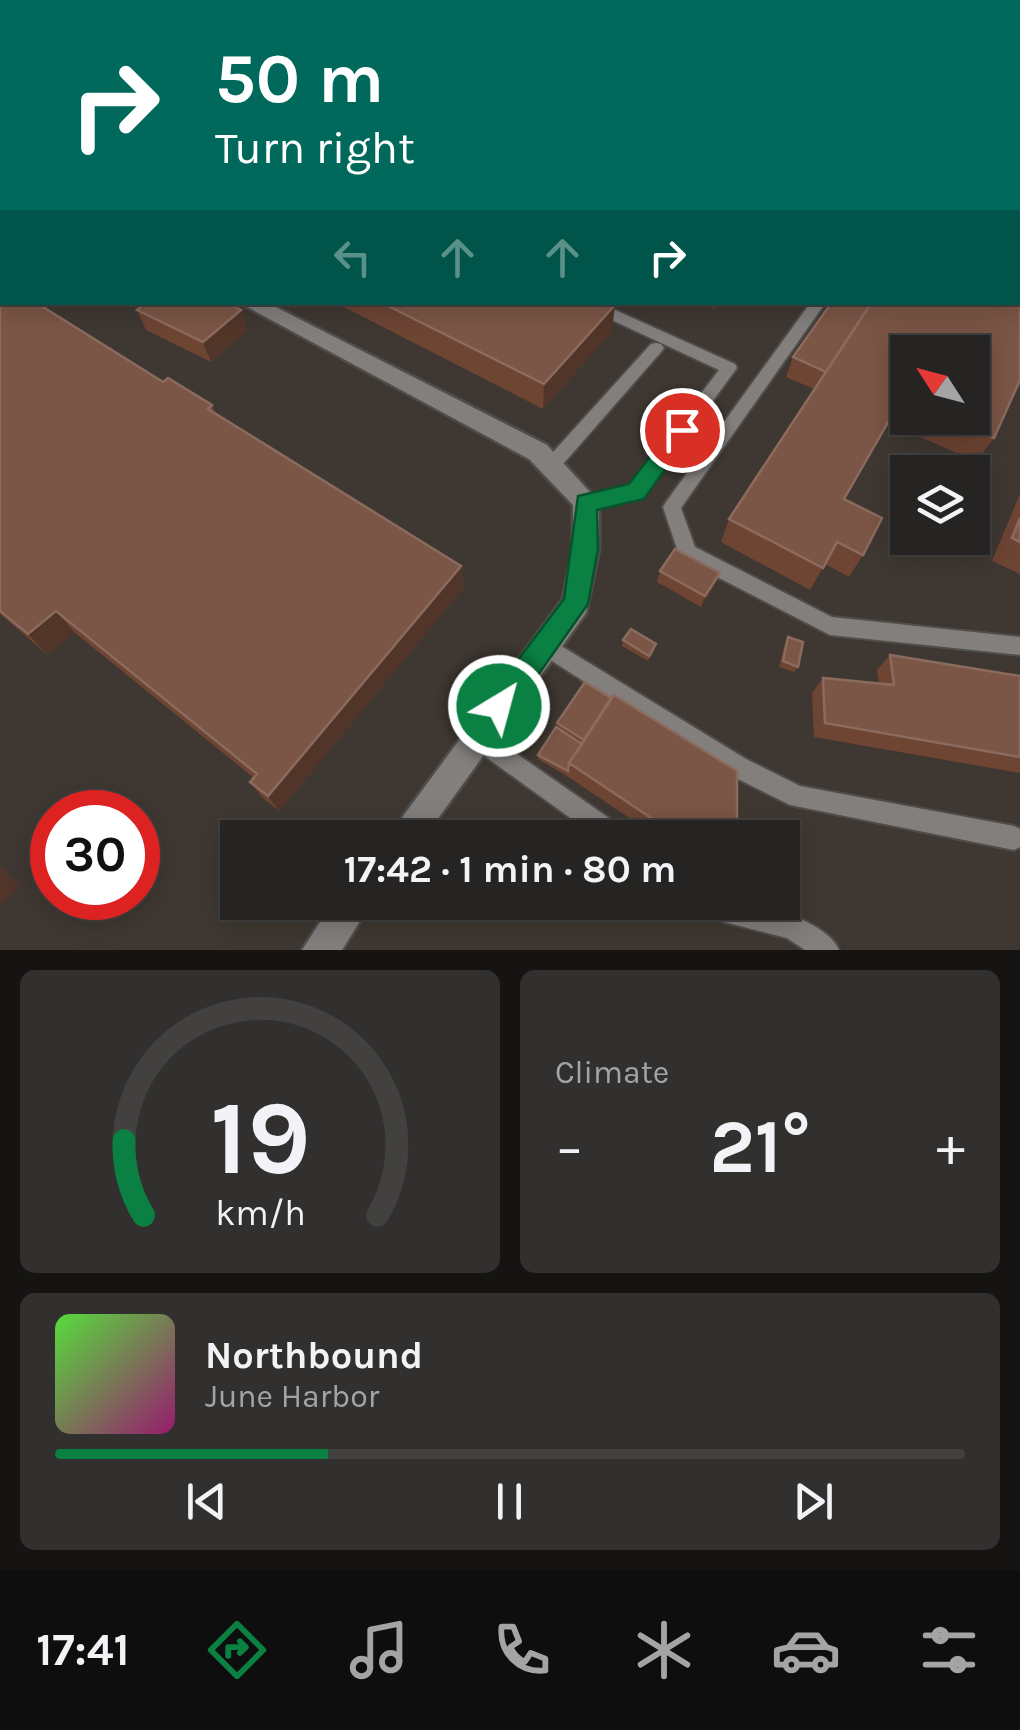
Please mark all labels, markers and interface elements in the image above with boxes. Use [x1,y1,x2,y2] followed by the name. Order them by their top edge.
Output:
[215,38,384,120] text: 50 m
[50,40,180,170] icon: right
[215,122,415,174] text: Turn right
[325,230,380,285] icon: left
[430,230,485,285] icon: ahead
[535,230,590,285] icon: ahead
[640,230,695,285] icon: right
[890,335,990,435] north arrow
[890,335,990,555] map controls
[640,388,725,473] pin
[655,403,710,458] icon: arrive
[890,455,990,555] button: layers
[447,654,551,758] position arrow
[30,790,160,920] speed limit sign: 30
[344,847,676,892] text: 17:42 · 1 min · 80 m
[555,1054,669,1091] text: Climate
[210,1078,310,1199] text: 19
[709,1103,811,1191] text: 21°
[555,1115,584,1179] text: −
[936,1115,965,1179] text: +
[215,1192,305,1234] text: km/h
[205,1333,423,1378] text: Northbound
[205,1378,379,1415] text: June Harbor
[179,1474,234,1529] icon: previous
[482,1474,537,1529] icon: pause
[786,1474,841,1529] icon: next
[202,1615,272,1685] icon: directions
[344,1615,414,1685] icon: music
[487,1615,557,1685] icon: phone
[629,1615,699,1685] icon: climate
[771,1615,841,1685] icon: car
[914,1615,984,1685] icon: filters
[36,1624,130,1676] text: 17:41

